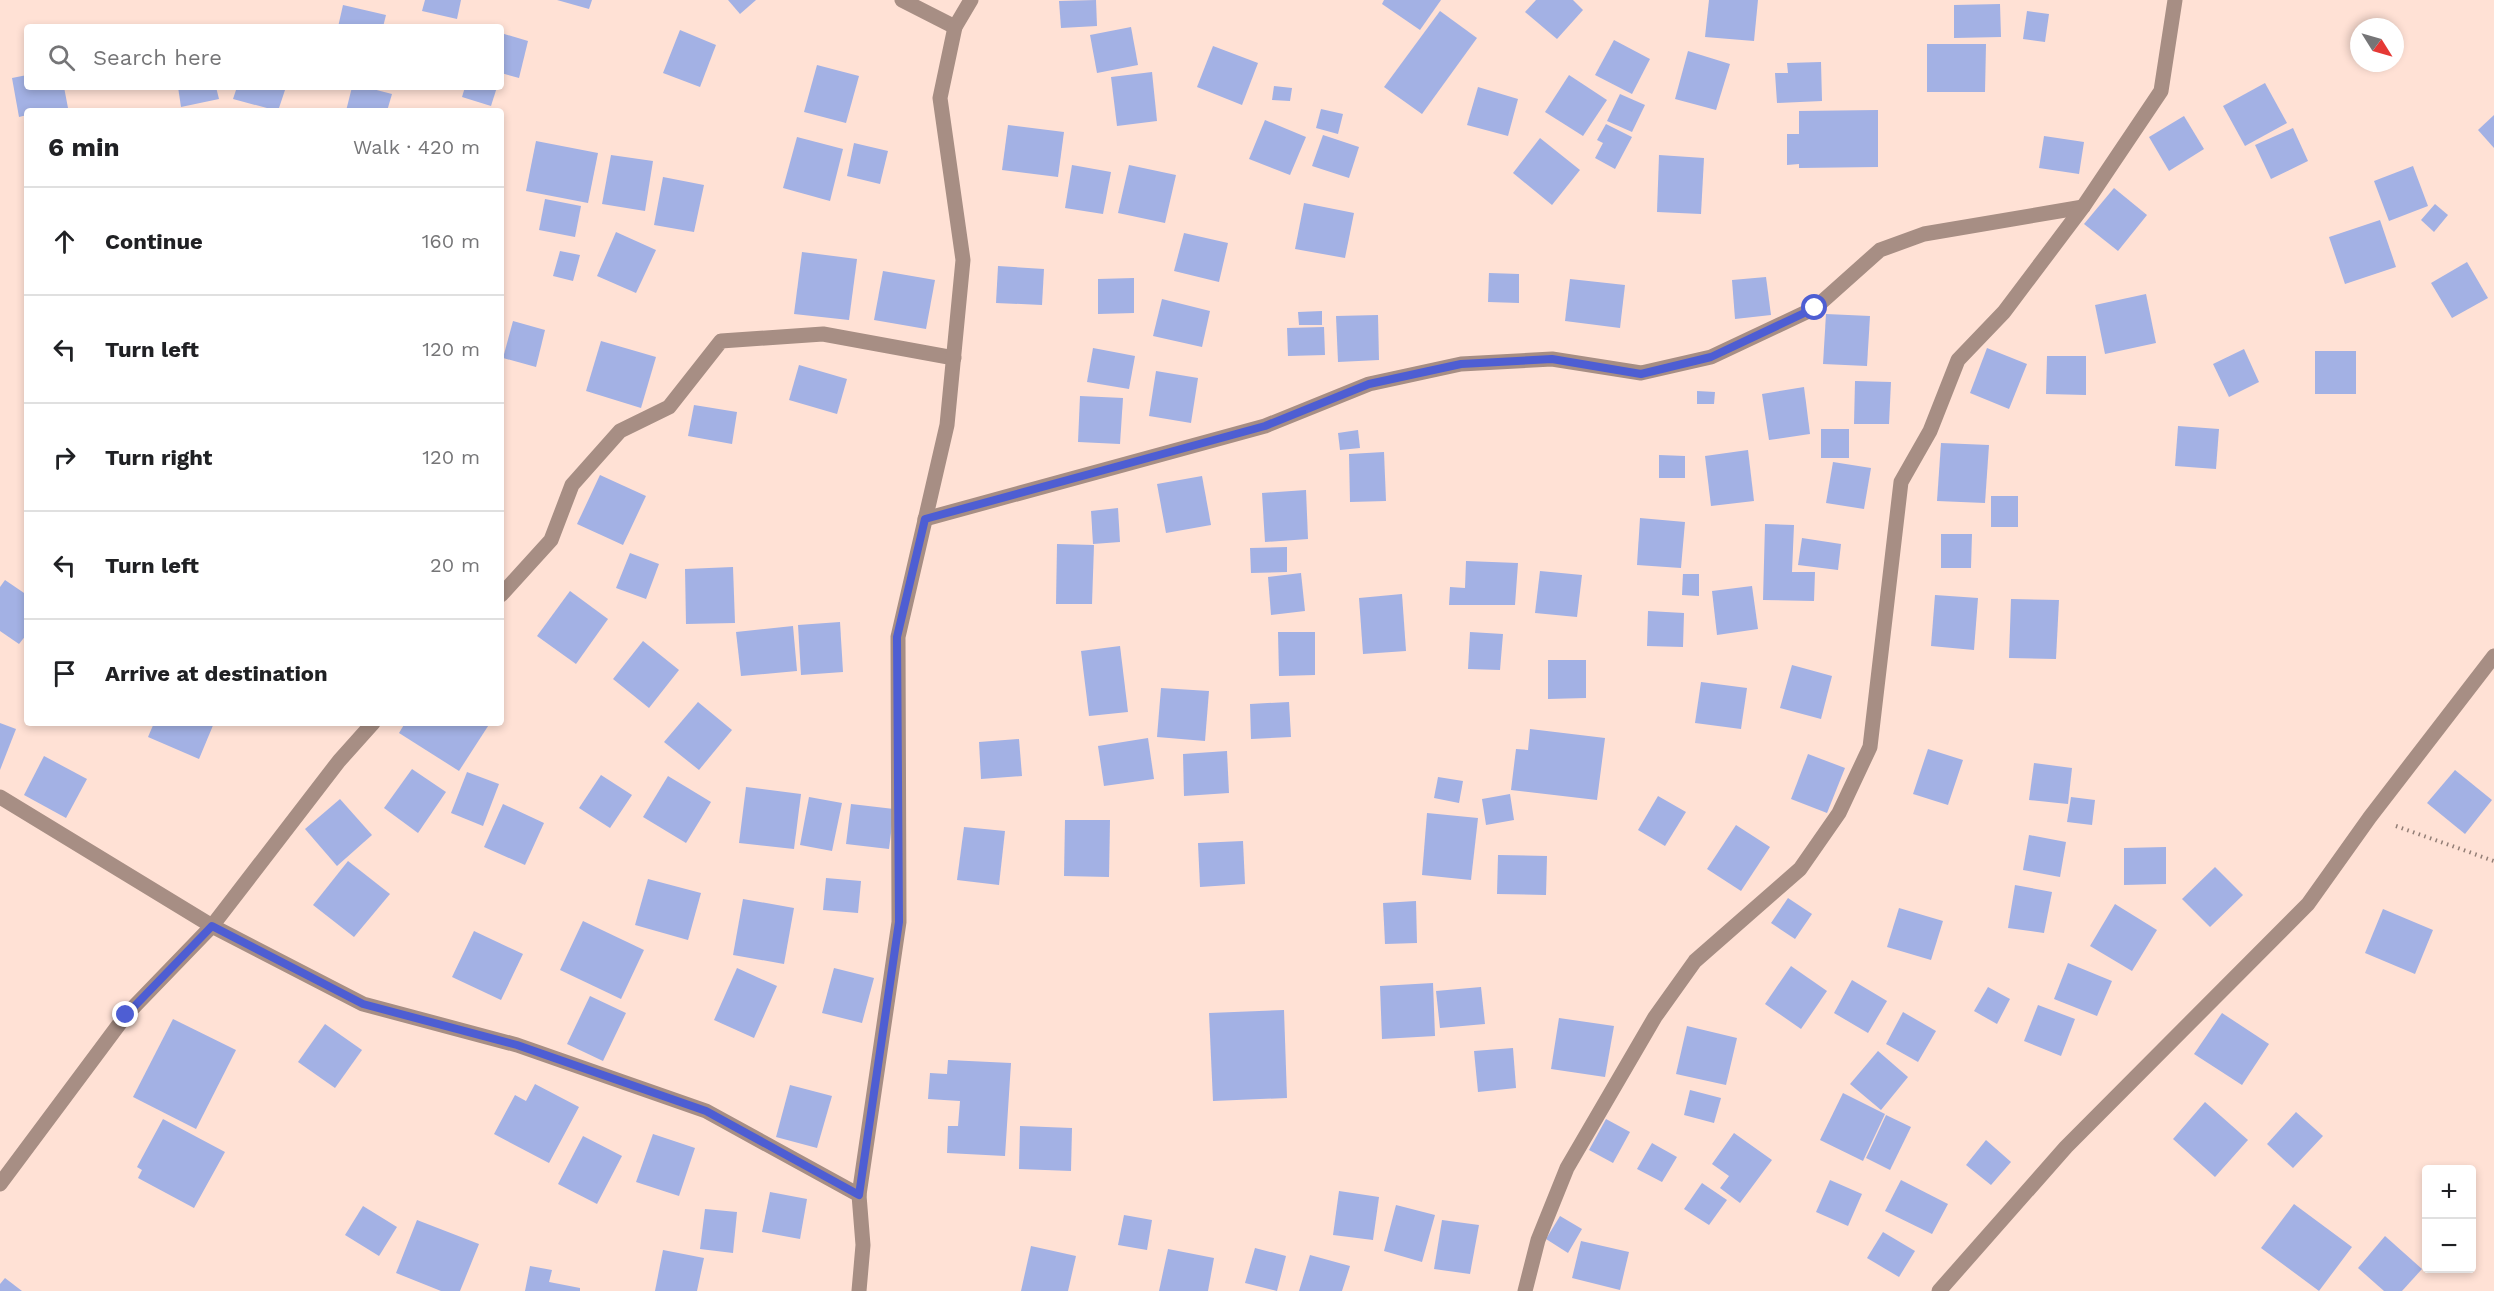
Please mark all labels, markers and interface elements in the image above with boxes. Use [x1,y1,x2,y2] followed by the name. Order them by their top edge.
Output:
[2350,18,2404,72] north arrow
[24,24,504,90] search box
[45,41,78,74] icon: search
[93,45,222,70] text: Search here
[48,132,120,162] text: 6 min
[353,135,480,159] text: Walk · 420 m
[48,225,81,258] icon: ahead
[105,229,203,254] text: Continue
[422,229,480,253] text: 160 m
[1801,294,1827,320] route start
[48,333,81,366] icon: left
[105,337,199,362] text: Turn left
[422,337,480,361] text: 120 m
[48,441,81,474] icon: right
[105,445,212,470] text: Turn right
[422,445,480,469] text: 120 m
[48,549,81,582] icon: left
[105,553,199,578] text: Turn left
[430,553,480,577] text: 20 m
[48,657,81,690] icon: arrive
[105,661,328,686] text: Arrive at destination
[112,1001,138,1027] route end
[2422,1165,2476,1273] map controls
[2422,1165,2476,1219] button: +
[2422,1219,2476,1273] button: −

